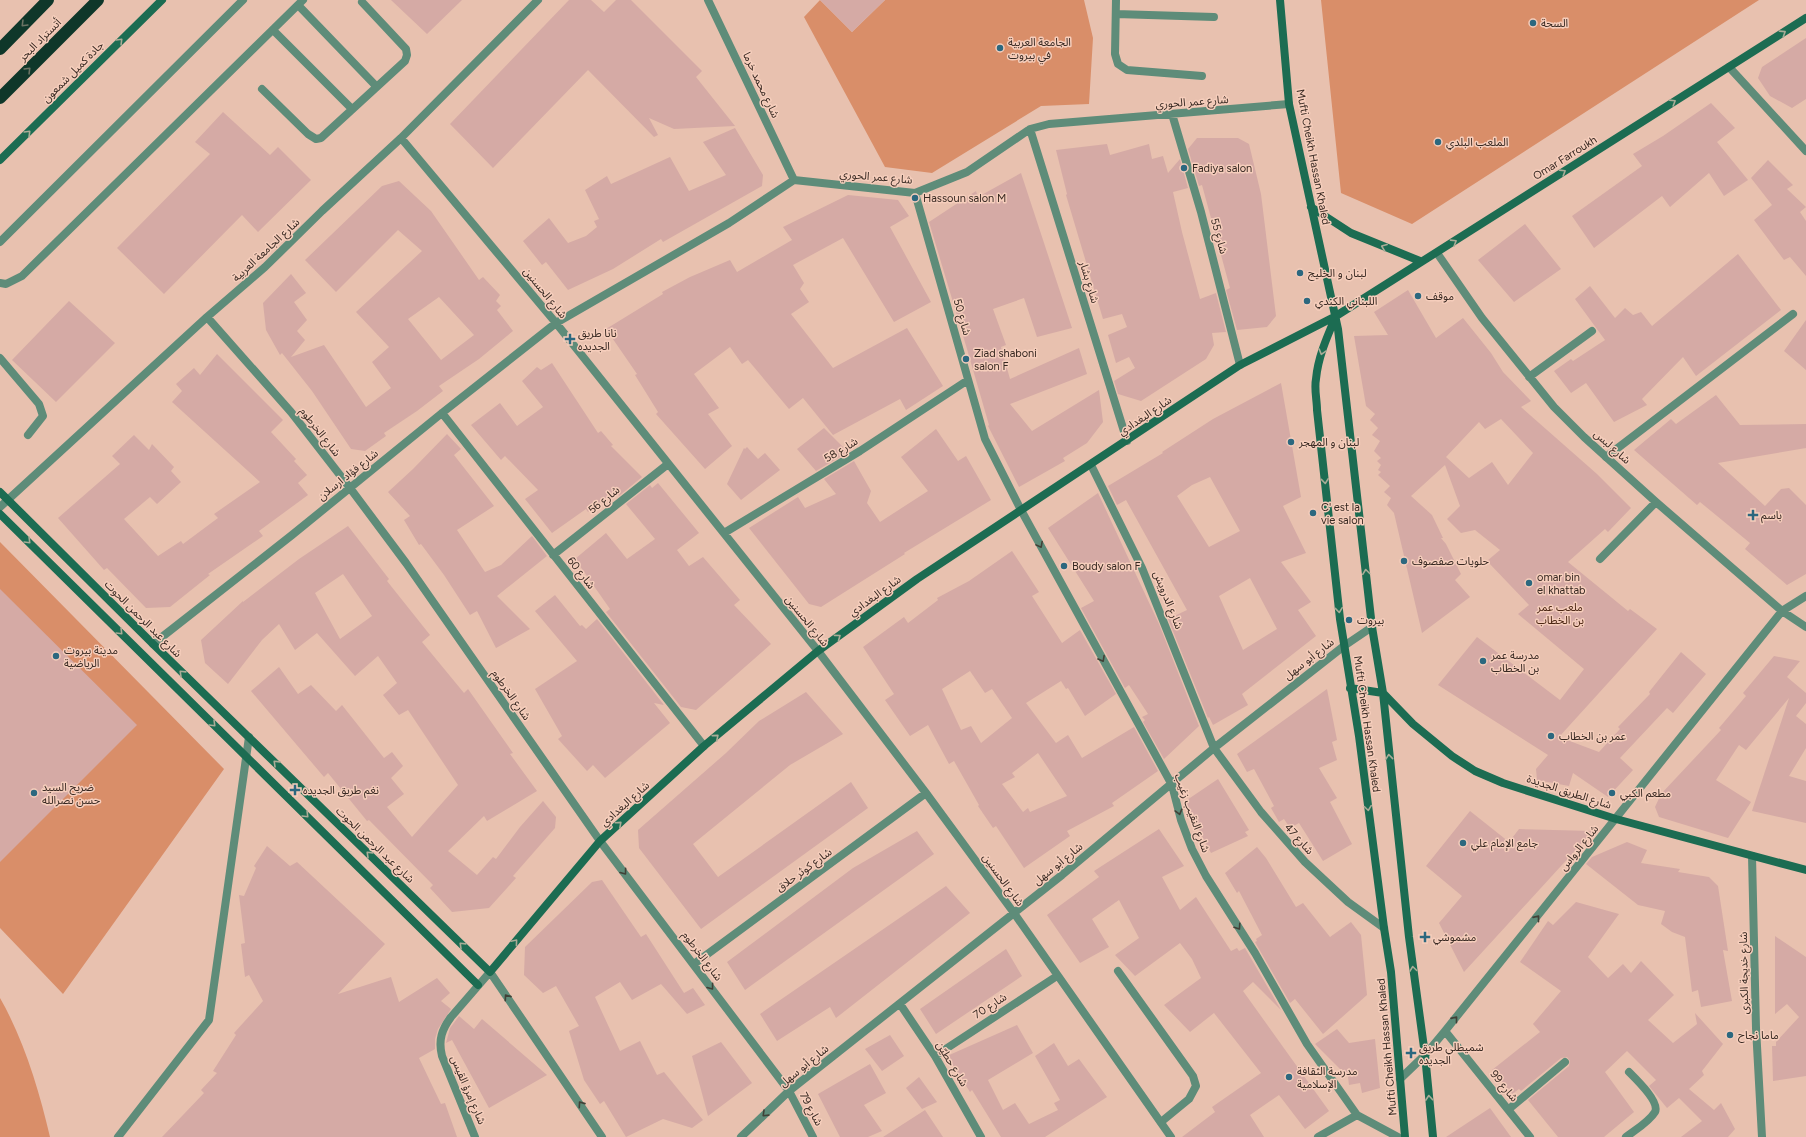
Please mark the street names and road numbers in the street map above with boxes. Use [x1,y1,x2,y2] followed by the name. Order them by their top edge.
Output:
[15,16,64,65] street label: أتستراد البحر
[40,38,107,105] street label: جادة كميل شمعون
[739,50,782,121] street label: شارع محمد خرما
[1293,88,1333,226] street label: Mufti Cheikh Hassan Khaled
[1155,93,1230,114] street label: شارع عمر الحوري
[1531,133,1599,183] street label: Omar Farroukh
[839,167,913,189] street label: شارع عمر الحوري
[230,215,303,285] street label: شارع الجامعة العربية
[1207,217,1230,256] street label: شارع 55
[1075,258,1102,305] street label: شارع بشار
[520,265,570,322] street label: شارع الحسنين
[950,297,974,337] street label: شارع 50
[1116,393,1176,441] street label: شارع البغدادي
[296,405,343,460] street label: شارع الخرطوم
[1590,427,1633,468] street label: شارع لبس
[822,435,861,466] street label: شارع 58
[315,446,382,504] street label: شارع فؤاد ارسلان
[586,483,623,517] street label: شارع 56
[564,554,598,593] street label: شارع 60
[1149,569,1186,632] street label: شارع الدرويش
[846,573,905,621] street label: شارع البغدادي
[101,578,184,661] street label: شارع عبد الرحمن الحوت
[782,593,832,650] street label: شارع الحسنين
[1281,635,1337,683] street label: شارع أبو سهل
[1351,655,1383,793] street label: Mufti Cheikh Hassan Khaled
[488,667,533,724] street label: شارع الخرطوم
[1171,772,1212,855] street label: شارع النقيب زغيب
[1525,772,1613,813] street label: شارع الطريق الجديدة
[598,778,654,831] street label: شارع البغدادي
[333,804,417,887] street label: شارع عبد الرحمن الحوت
[1281,821,1316,858] street label: شارع 47
[1557,822,1602,874] street label: شارع الرواس
[1030,840,1086,889] street label: شارع أبو سهل
[774,845,835,895] street label: شارع كوثر حلاق
[979,851,1027,910] street label: شارع الحسنين
[678,929,725,984] street label: شارع الخرطوم
[1737,931,1752,1014] street label: شارع خديجة الكبرى
[1375,978,1399,1116] street label: Mufti Cheikh Hassan Khaled
[971,990,1010,1022] street label: شارع 70
[933,1039,971,1090] street label: شارع حطيّن
[776,1042,832,1091] street label: شارع أبو سهل
[447,1054,488,1127] street label: شارع إمرؤ القيس
[1487,1068,1521,1105] street label: شارع 99
[796,1090,825,1129] street label: شارع 79

